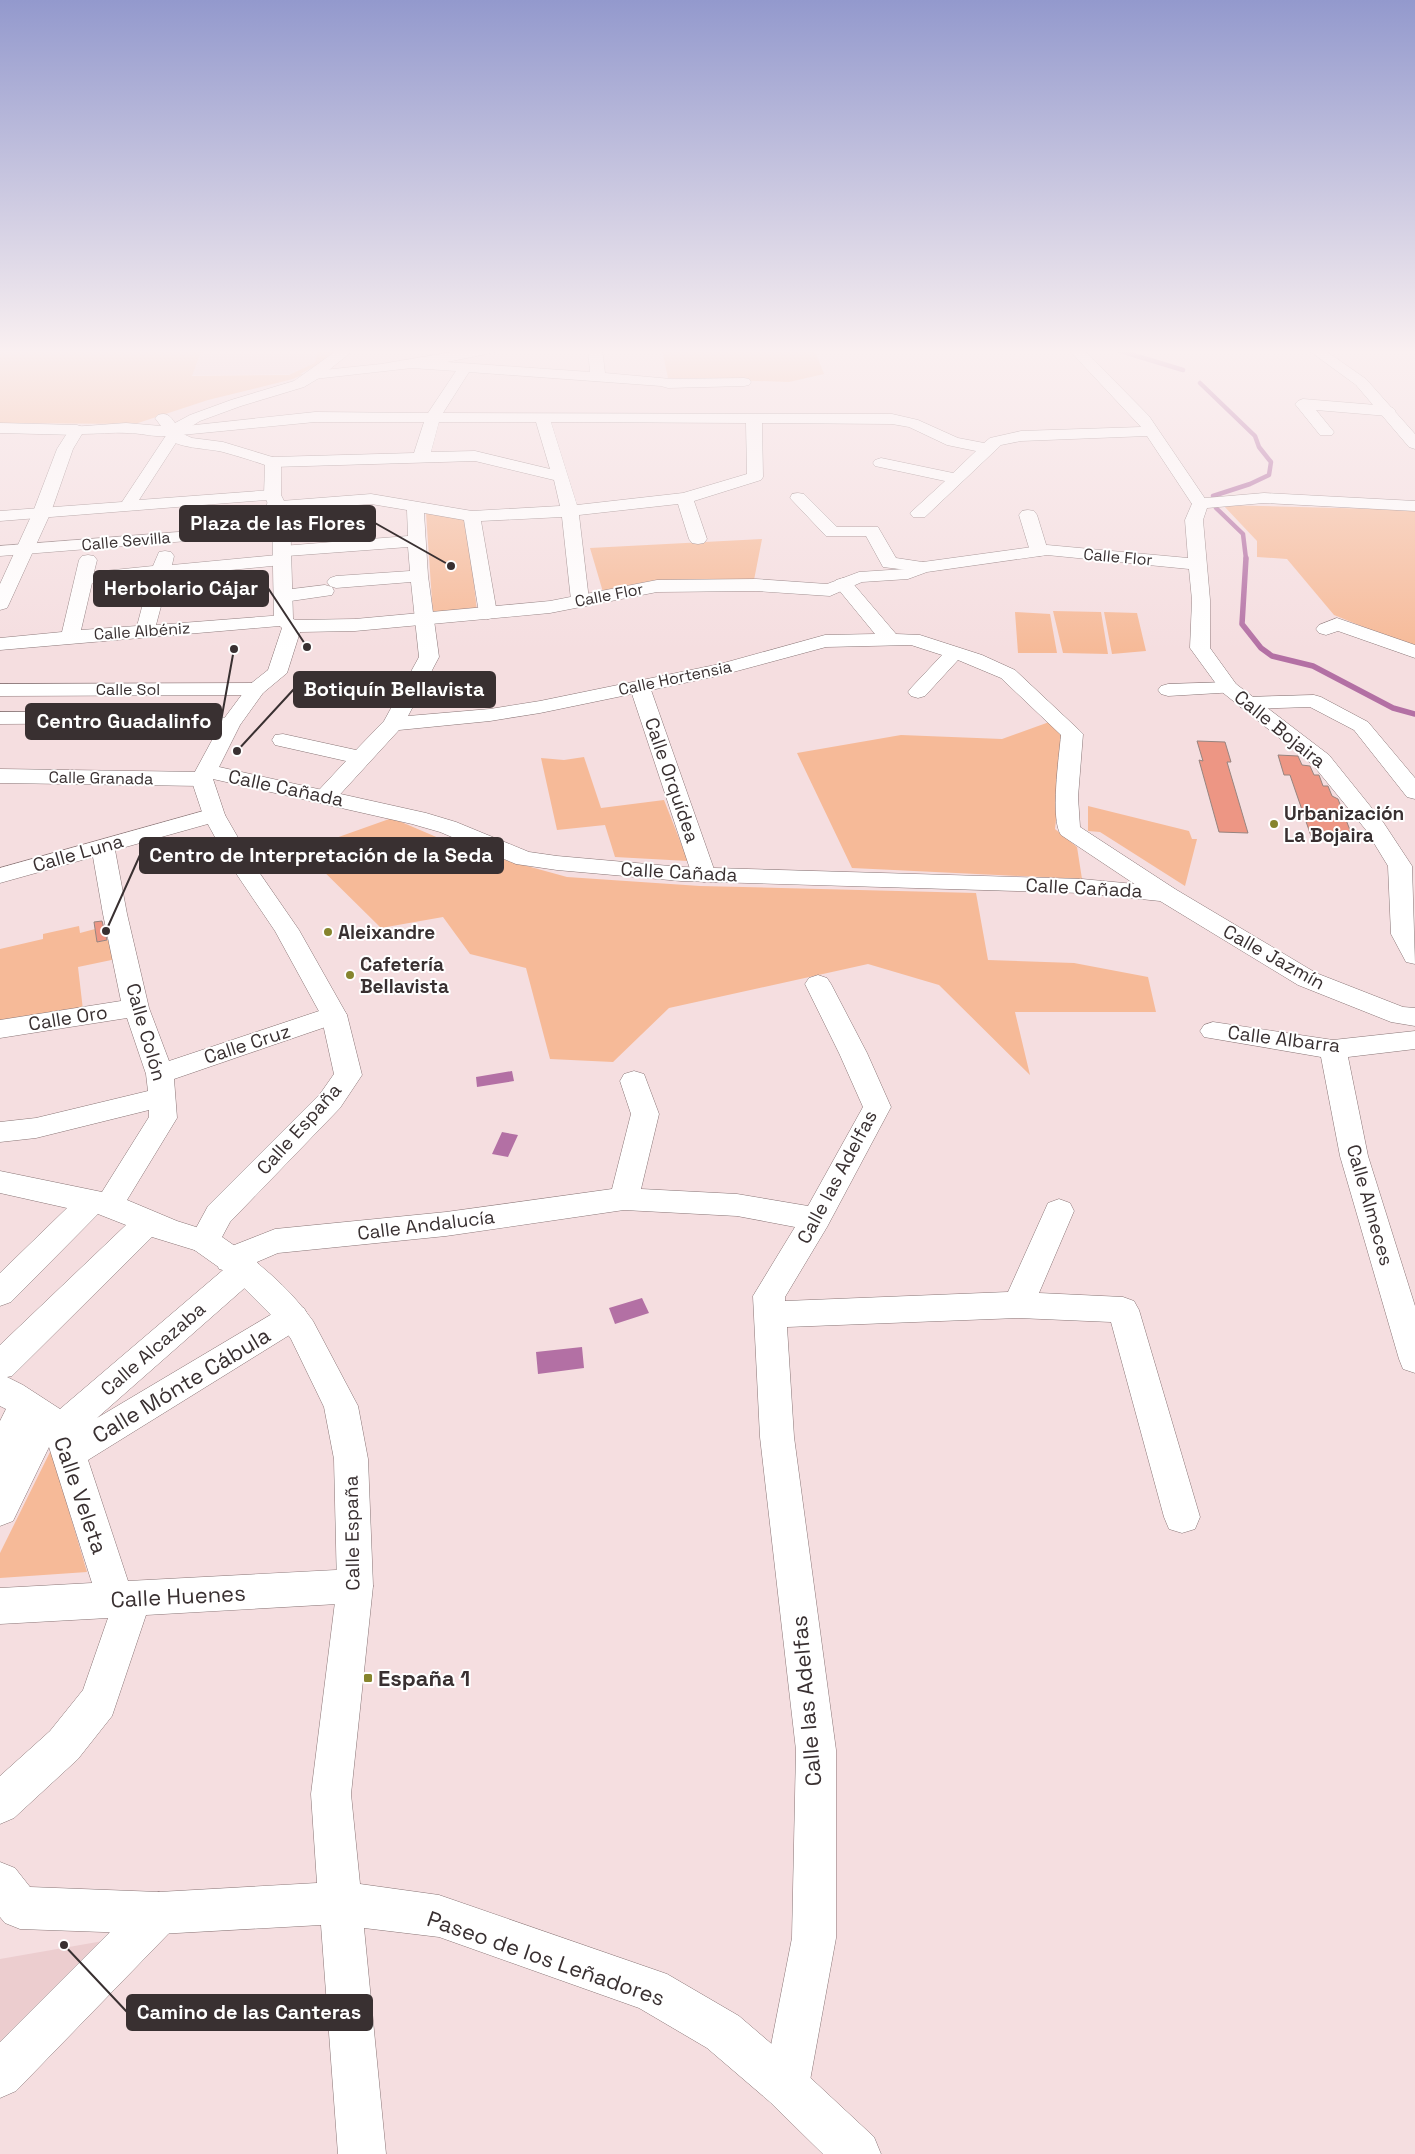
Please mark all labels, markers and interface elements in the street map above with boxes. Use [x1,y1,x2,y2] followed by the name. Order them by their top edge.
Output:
[180,506,375,541] callout: Plaza de las Flores
[190,510,366,536] text: Plaza de las Flores
[81,527,171,555] street label: Calle Sevilla
[1083,544,1153,570] street label: Calle Flor
[94,571,268,606] callout: Herbolario Cájar
[104,575,258,601] text: Herbolario Cájar
[573,578,645,612] street label: Calle Flor
[93,617,191,645] street label: Calle Albéniz
[616,656,734,700] street label: Calle Hortensia
[294,672,495,707] callout: Botiquín Bellavista
[303,676,485,702] text: Botiquín Bellavista
[96,679,160,700] street label: Calle Sol
[1229,684,1331,774] street label: Calle Bojaira
[26,704,221,739] callout: Centro Guadalinfo
[36,708,212,734] text: Centro Guadalinfo
[639,714,705,846] street label: Calle Orquídea
[226,764,346,812] street label: Calle Cañada
[48,767,154,789] street label: Calle Granada
[1284,801,1404,848] place label: Urbanización La Bojaira
[1268,818,1280,830] marker: Urbanización La Bojaira
[30,828,126,878] street label: Calle Luna
[140,838,503,873] callout: Centro de Interpretación de la Seda
[149,842,493,868] text: Centro de Interpretación de la Seda
[620,856,738,888] street label: Calle Cañada
[1025,872,1143,904] street label: Calle Cañada
[1219,919,1329,995] street label: Calle Jazmín
[338,920,435,945] place label: Aleixandre
[322,926,334,938] marker: Aleixandre
[360,952,449,999] place label: Cafetería Bellavista
[344,969,356,981] marker: Cafetería Bellavista
[120,980,172,1084] street label: Calle Colón
[27,999,109,1037] street label: Calle Oro
[201,1018,293,1070] street label: Calle Cruz
[1226,1020,1342,1058] street label: Calle Albarra
[251,1078,347,1180] street label: Calle España
[791,1106,883,1248] street label: Calle las Adelfas
[1341,1141,1399,1269] street label: Calle Almeces
[356,1204,496,1246] street label: Calle Andalucía
[95,1296,211,1401] street label: Calle Alcazaba
[87,1321,275,1449] street label: Calle Mónte Cábula
[48,1433,114,1558] street label: Calle Veleta
[338,1475,366,1591] street label: Calle España
[110,1578,246,1614] street label: Calle Huenes
[785,1614,827,1788] street label: Calle las Adelfas
[378,1664,470,1692] place label: España 1
[362,1672,374,1684] marker: España 1
[423,1904,669,2012] street label: Paseo de los Leñadores
[127,1995,372,2030] callout: Camino de las Canteras
[137,1999,361,2025] text: Camino de las Canteras

